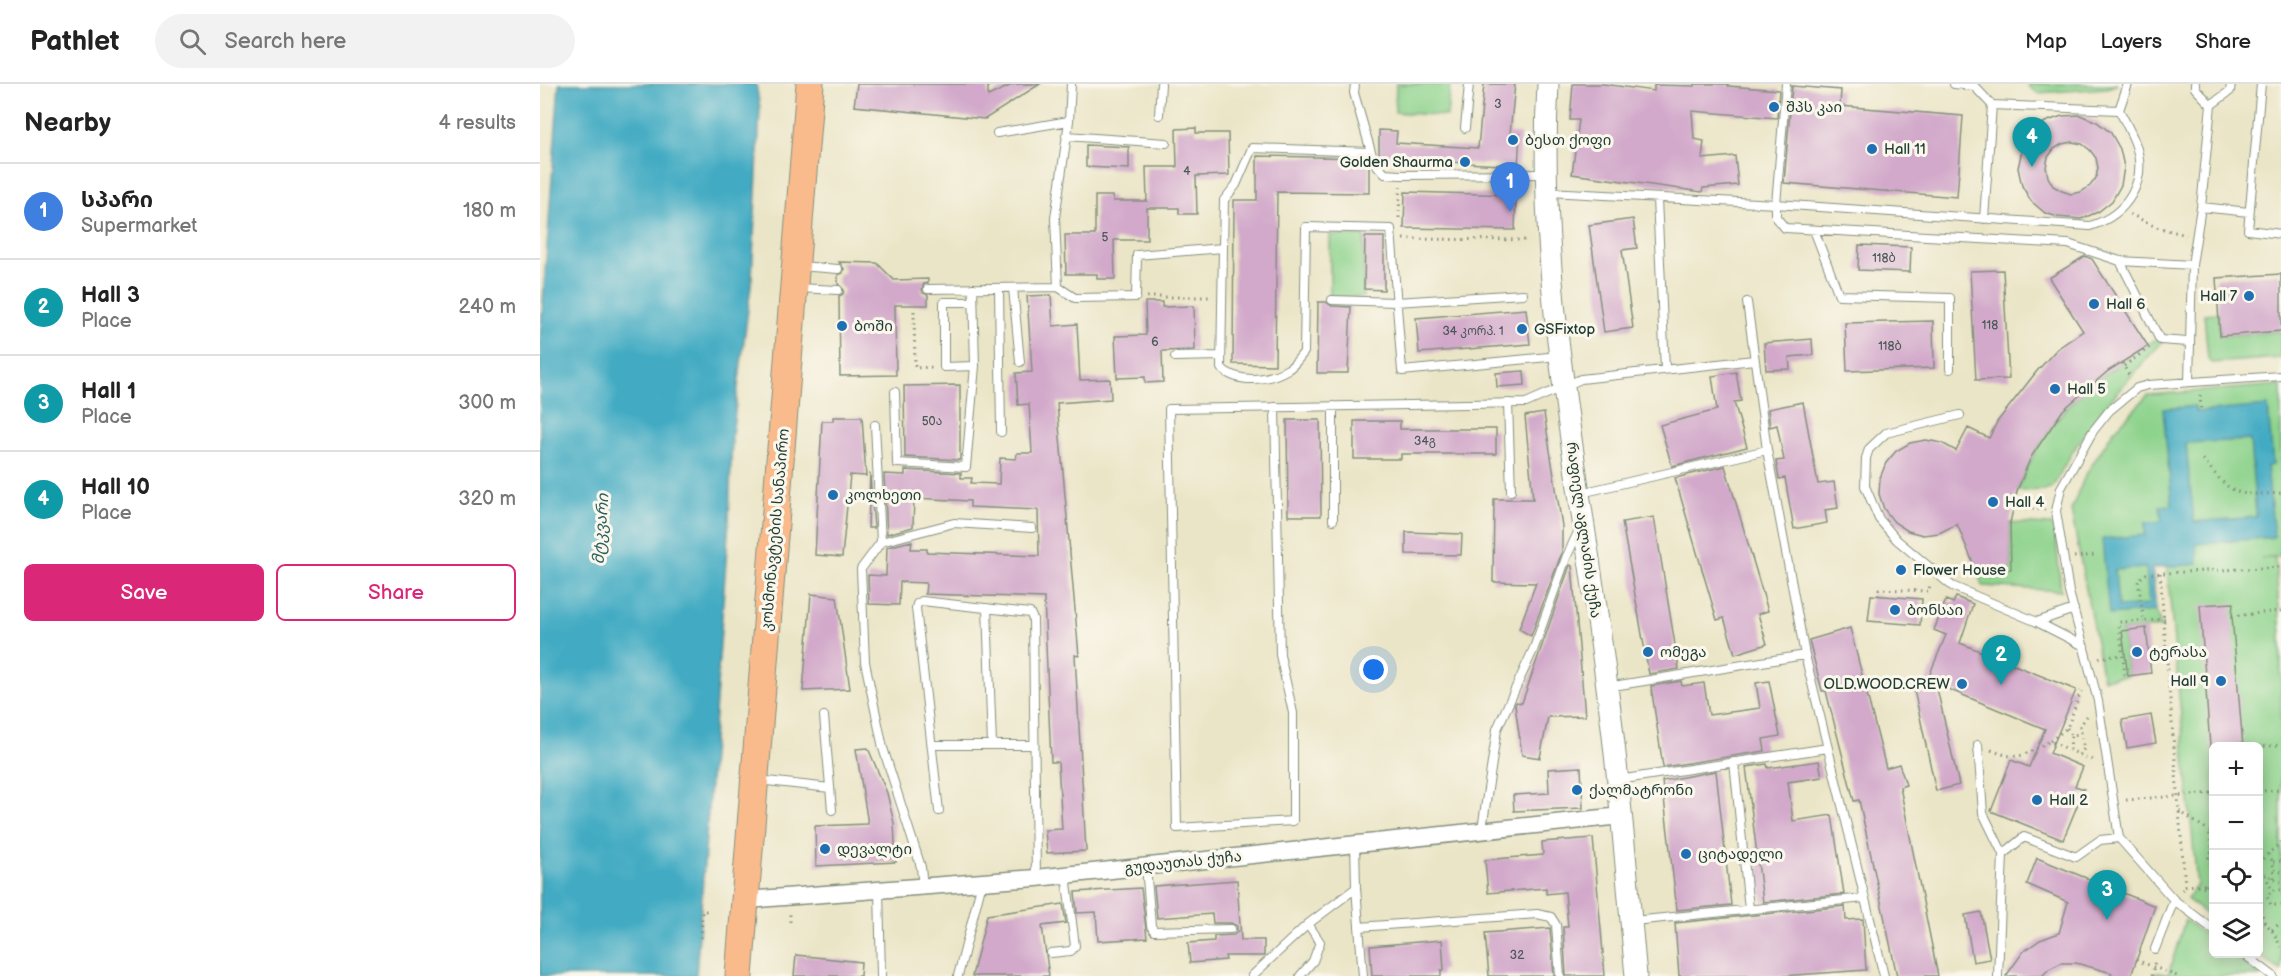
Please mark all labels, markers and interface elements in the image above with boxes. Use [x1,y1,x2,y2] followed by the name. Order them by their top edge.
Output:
[155,14,575,68] search box
[30,25,119,58] text: Pathlet
[176,25,209,58] icon: search
[224,28,346,55] text: Search here
[2025,29,2067,54] text: Map
[2100,29,2162,54] text: Layers
[2195,29,2251,54] text: Share
[1494,97,1502,112] house number: 3
[1786,98,1842,117] place label: შპს კაი
[1767,100,1781,114] marker: შპს კაი
[24,108,111,139] text: Nearby
[438,111,516,135] text: 4 results
[2012,118,2052,167] pin: 4
[1525,131,1611,150] place label: ბესთ ქოფი
[1506,133,1520,147] marker: ბესთ ქოფი
[1884,140,1926,159] place label: Hall 11
[1865,142,1879,156] marker: Hall 11
[1340,153,1453,172] place label: Golden Shaurma
[1458,155,1472,169] marker: Golden Shaurma
[1490,162,1530,212] pin: 1
[1183,164,1191,179] house number: 4
[81,187,153,214] text: სპარი
[39,199,48,223] text: 1
[463,199,516,223] text: 180 m
[81,214,197,238] text: Supermarket
[1102,230,1109,245] house number: 5
[1872,251,1896,266] house number: 118ბ
[81,282,140,309] text: Hall 3
[2200,287,2238,306] place label: Hall 7
[2242,289,2256,303] marker: Hall 7
[38,295,49,319] text: 2
[459,295,516,319] text: 240 m
[2106,295,2145,314] place label: Hall 6
[2087,297,2101,311] marker: Hall 6
[81,309,132,333] text: Place
[854,317,893,336] place label: ბოში
[1982,318,1998,333] house number: 118
[835,319,849,333] marker: ბოში
[1534,320,1595,339] place label: GSFixtop
[1515,322,1529,336] marker: GSFixtop
[1442,324,1504,339] house number: 34 კორპ. 1
[1151,335,1159,350] house number: 6
[1878,339,1902,354] house number: 118ბ
[81,378,136,405] text: Hall 1
[2067,380,2106,399] place label: Hall 5
[2048,382,2062,396] marker: Hall 5
[38,391,49,415] text: 3
[458,391,516,415] text: 300 m
[81,405,132,429] text: Place
[922,414,942,429] house number: 50ა
[757,428,794,632] street label: კოსმონავტების სანაპირო
[1414,434,1436,449] house number: 34გ
[1562,441,1605,619] street label: რაფიელ აგლაძის ქუჩა
[81,474,150,501] text: Hall 10
[845,486,921,505] place label: კოლხეთი
[38,487,49,511] text: 4
[458,487,516,511] text: 320 m
[826,488,840,502] marker: კოლხეთი
[590,492,613,565] water label: მტკვარი
[2005,493,2044,512] place label: Hall 4
[1986,495,2000,509] marker: Hall 4
[81,501,132,525] text: Place
[1913,561,2006,580] place label: Flower House
[1894,563,1908,577] marker: Flower House
[24,564,264,621] button: Save
[276,564,516,621] button: Share
[1907,601,1963,620] place label: ბონსაი
[1888,603,1902,617] marker: ბონსაი
[1982,636,2020,685] pin: 2
[1660,643,1707,662] place label: ომეგა
[2149,643,2207,662] place label: ტერასა
[1641,645,1655,659] marker: ომეგა
[2130,645,2144,659] marker: ტერასა
[1359,655,1388,684] your location
[2170,672,2209,691] place label: Hall 9
[2214,674,2228,688] marker: Hall 9
[1823,675,1950,694] place label: OLD.WOOD.CREW
[1955,677,1969,691] marker: OLD.WOOD.CREW
[2209,742,2263,958] map controls
[2209,742,2263,796] button: +
[1589,781,1693,800] place label: ქალმატრონი
[1570,783,1584,797] marker: ქალმატრონი
[2049,791,2088,810] place label: Hall 2
[2030,793,2044,807] marker: Hall 2
[2209,796,2263,850] button: −
[837,840,912,859] place label: დევალტი
[818,842,832,856] marker: დევალტი
[1698,845,1783,864] place label: ციტადელი
[1123,847,1243,878] street label: გუდაუთას ქუჩა
[1679,847,1693,861] marker: ციტადელი
[2209,850,2263,904] button: locate
[2088,870,2126,920] pin: 3
[2209,904,2263,958] button: layers
[1510,948,1524,963] house number: 32

